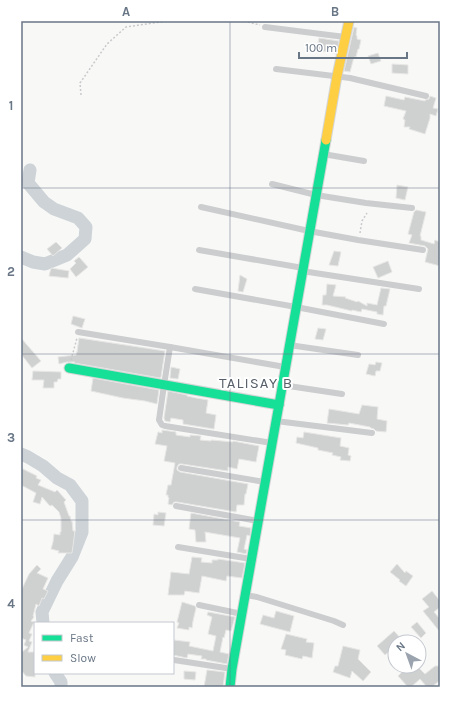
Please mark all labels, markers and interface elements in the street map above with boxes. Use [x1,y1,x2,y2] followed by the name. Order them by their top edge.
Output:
[122,4,130,19] text: A
[331,4,339,19] text: B
[299,34,407,60] scale bar
[305,41,337,55] text: 100 m
[9,98,13,113] text: 1
[7,264,15,279] text: 2
[219,374,293,392] district label: TALISAY B
[7,430,15,445] text: 3
[7,596,15,611] text: 4
[34,622,174,674] legend
[70,631,94,645] text: Fast
[387,634,427,674] north arrow
[394,639,408,654] text: N
[70,651,96,665] text: Slow

